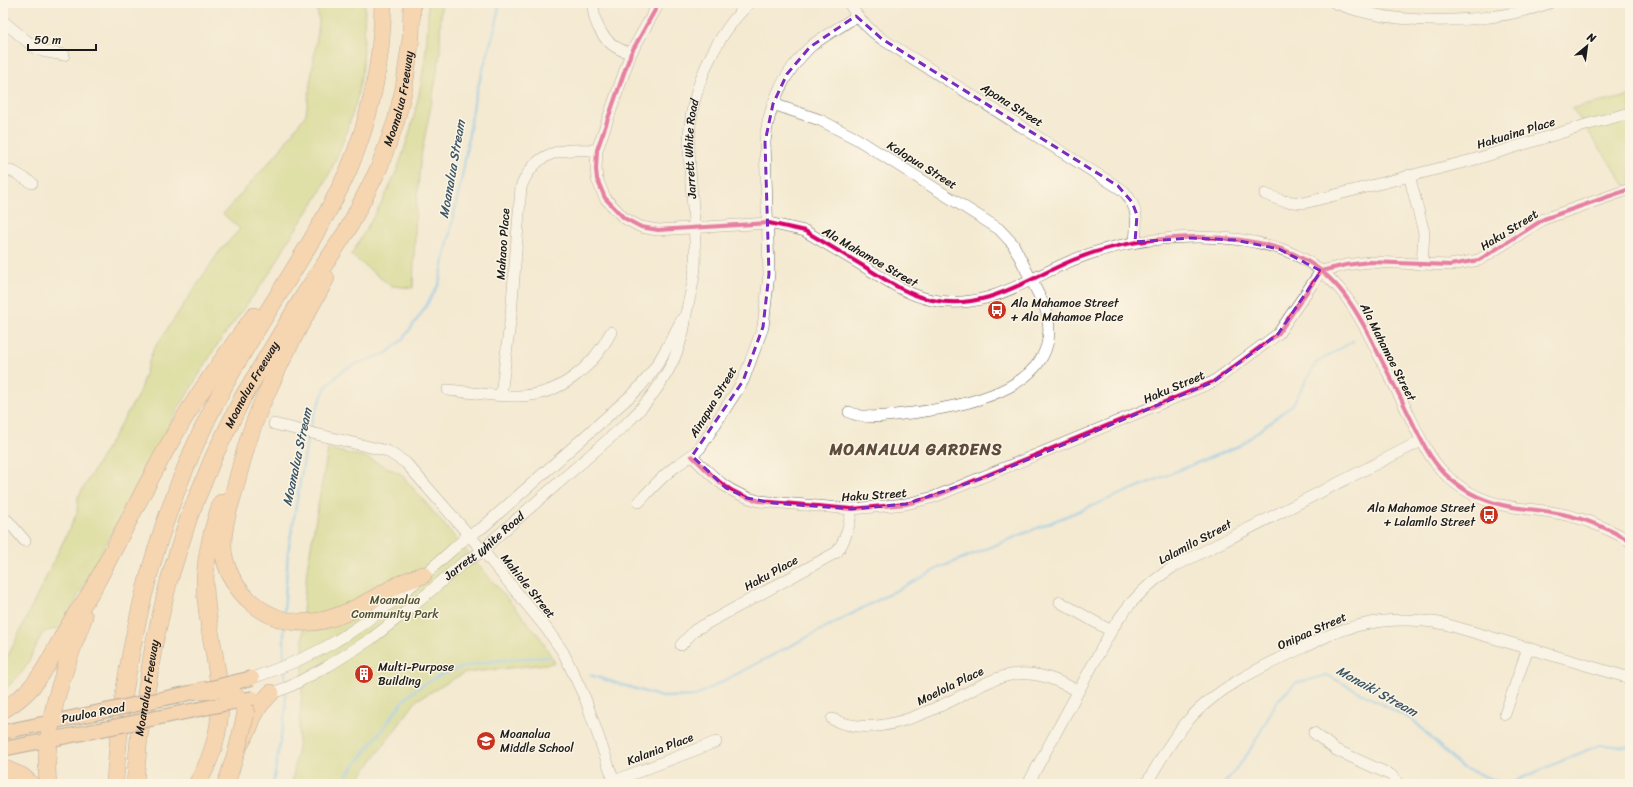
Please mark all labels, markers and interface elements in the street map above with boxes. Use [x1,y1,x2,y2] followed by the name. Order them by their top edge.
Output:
[28,26,96,52] scale bar
[1567,26,1607,66] north arrow
[1583,27,1600,48] text: N
[34,29,61,51] text: 50 m
[377,49,420,149] street label: Moanalua Freeway
[975,76,1048,133] street label: Apona Street
[678,96,706,200] street label: Jarrett White Road
[1474,111,1558,155] street label: Hakuaina Place
[432,117,472,220] water label: Moanalua Stream
[883,135,961,195] street label: Kolopua Street
[1475,203,1543,257] street label: Haku Street
[490,207,516,281] street label: Mahaoo Place
[817,220,923,294] street label: Ala Mahamoe Street
[1010,292,1124,328] place label: Ala Mahamoe Street + Ala Mahamoe Place
[1353,298,1423,406] street label: Ala Mahamoe Street
[986,299,1008,321] bus stop icon: Ala Mahamoe Street + Ala Mahamoe Place
[218,336,286,432] street label: Moanalua Freeway
[682,362,743,443] street label: Ainapua Street
[1140,364,1208,410] street label: Haku Street
[275,405,319,508] water label: Moanalua Stream
[828,435,1003,464] district label: MOANALUA GARDENS
[841,482,907,508] street label: Haku Street
[1366,497,1476,533] place label: Ala Mahamoe Street + Lalamilo Street
[1478,504,1500,526] bus stop icon: Ala Mahamoe Street + Lalamilo Street
[438,506,530,587] street label: Jarrett White Road
[1154,513,1237,571] street label: Lalamilo Street
[495,549,561,623] street label: Mahiole Street
[740,549,802,597] street label: Haku Place
[351,589,439,625] park label: Moanalua Community Park
[1274,606,1350,656] street label: Onipaa Street
[128,637,166,738] street label: Moanalua Freeway
[378,656,454,692] place label: Multi-Purpose Building
[1332,659,1423,723] water label: Manaiki Stream
[913,660,988,712] street label: Moelola Place
[353,663,375,685] building icon: Multi-Purpose Building
[59,696,128,730] street label: Puuloa Road
[500,723,574,759] place label: Moanalua Middle School
[623,726,697,772] street label: Kalania Place
[475,730,497,752] school or university icon: Moanalua Middle School

